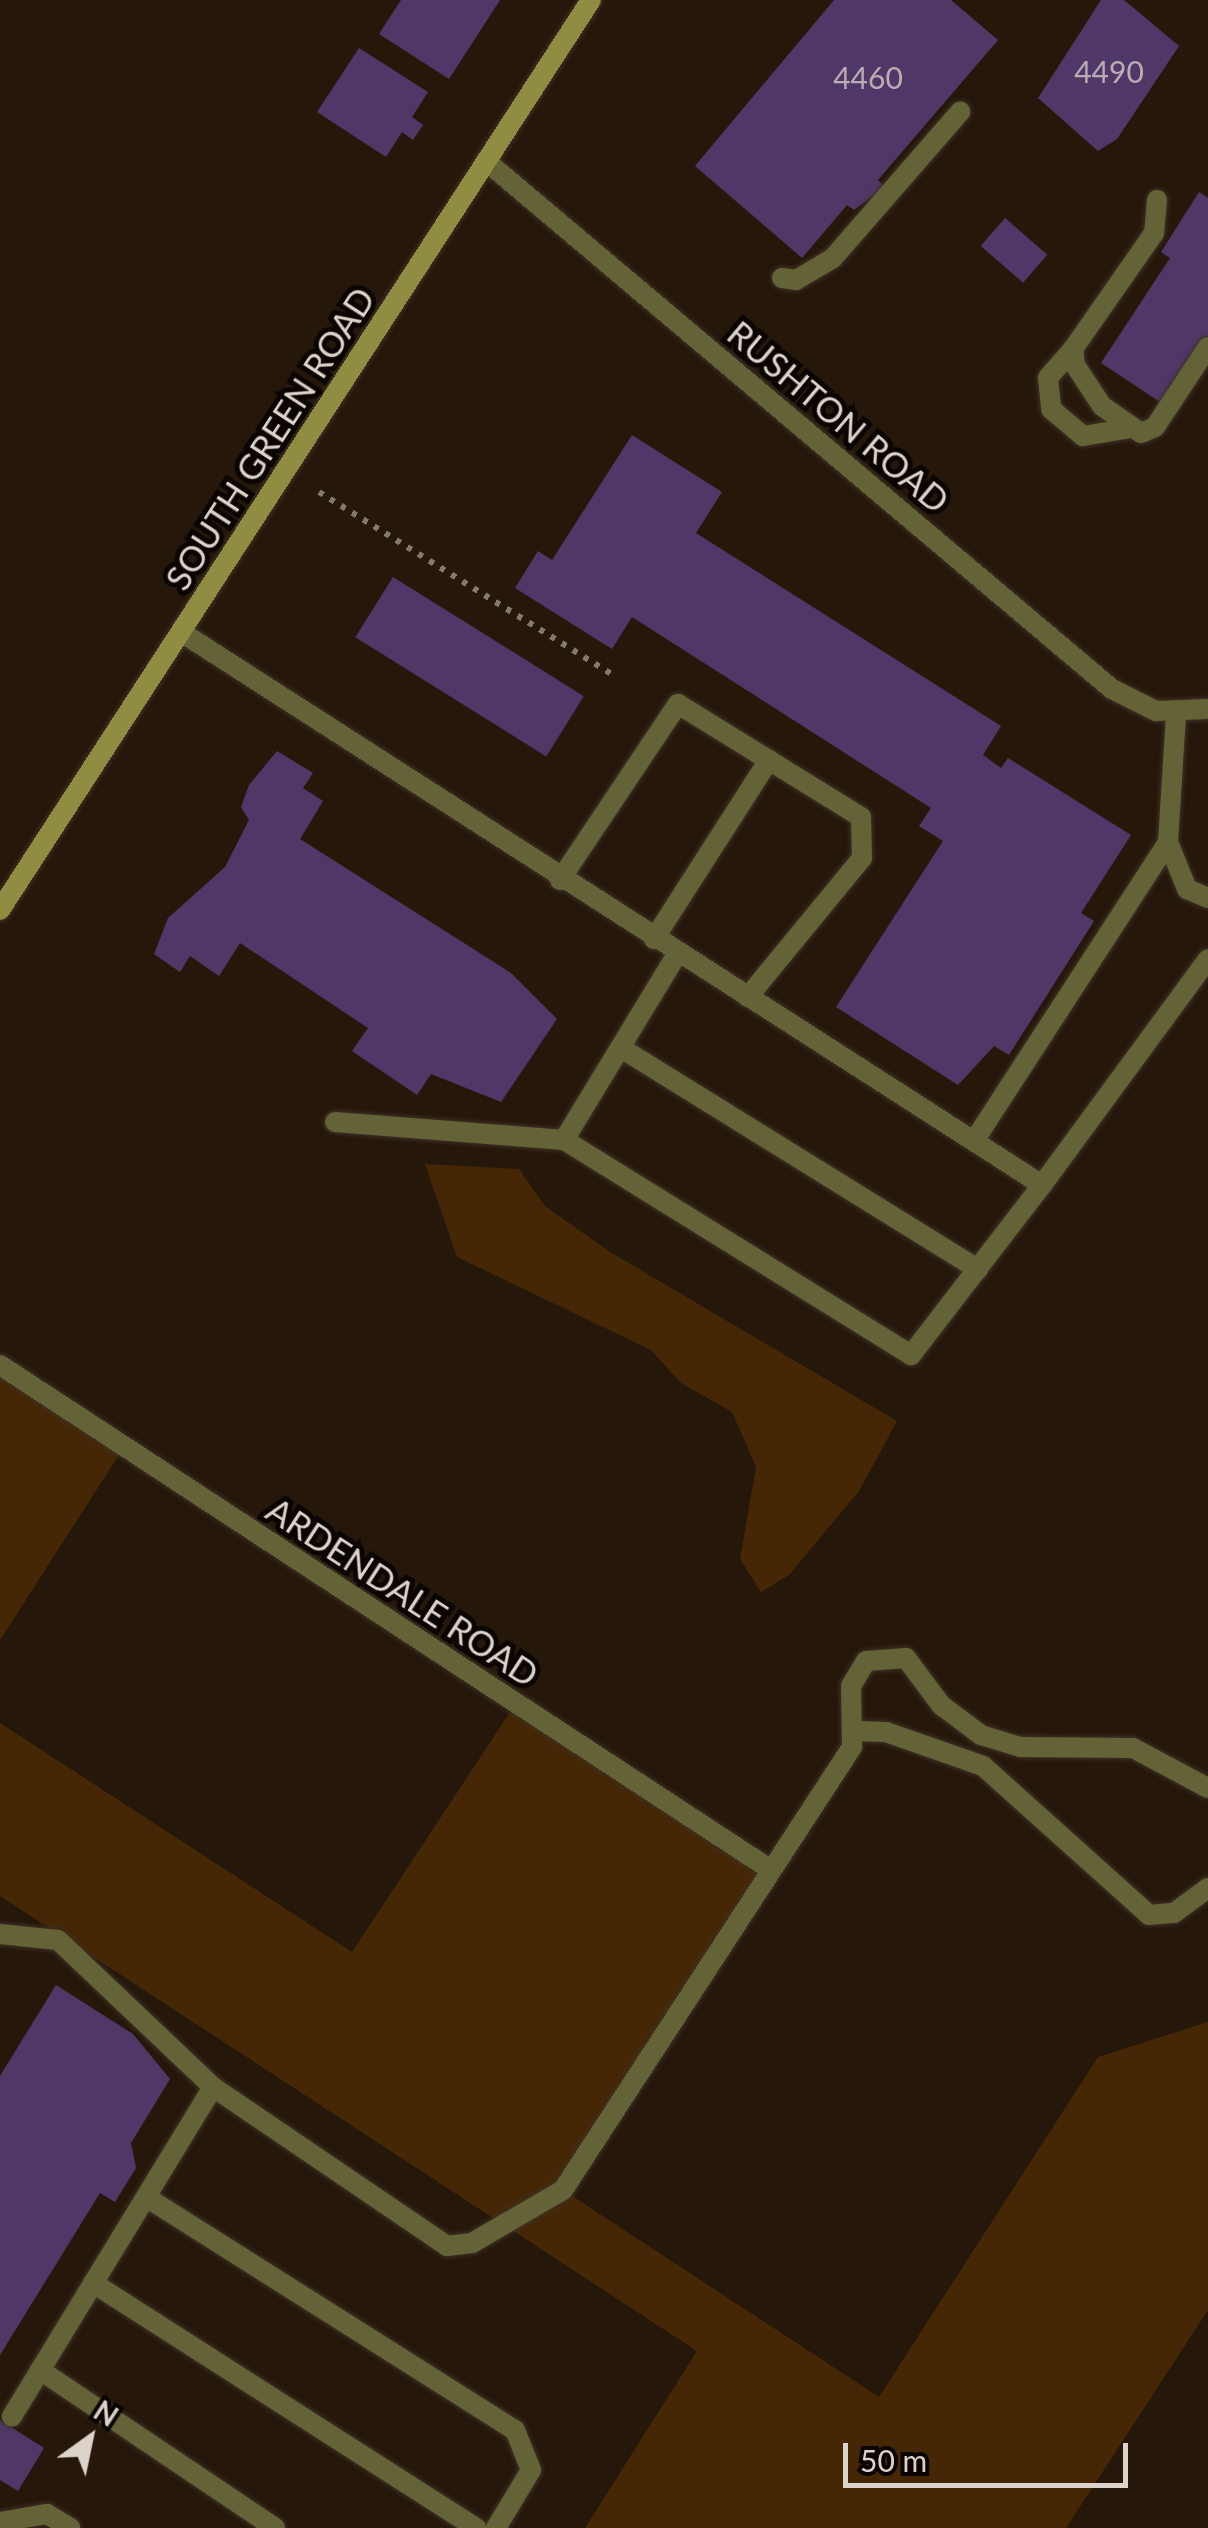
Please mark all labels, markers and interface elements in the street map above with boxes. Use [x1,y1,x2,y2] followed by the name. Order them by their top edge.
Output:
[1074,53,1144,89] house number: 4490
[833,59,903,95] house number: 4460
[156,279,382,597] street label: SOUTH GREEN ROAD
[720,311,958,521] street label: RUSHTON ROAD
[259,1488,547,1694] street label: ARDENDALE ROAD
[40,2388,140,2488] north arrow
[88,2393,125,2433] text: N
[848,2423,1133,2485] scale bar
[860,2442,927,2478] text: 50 m

